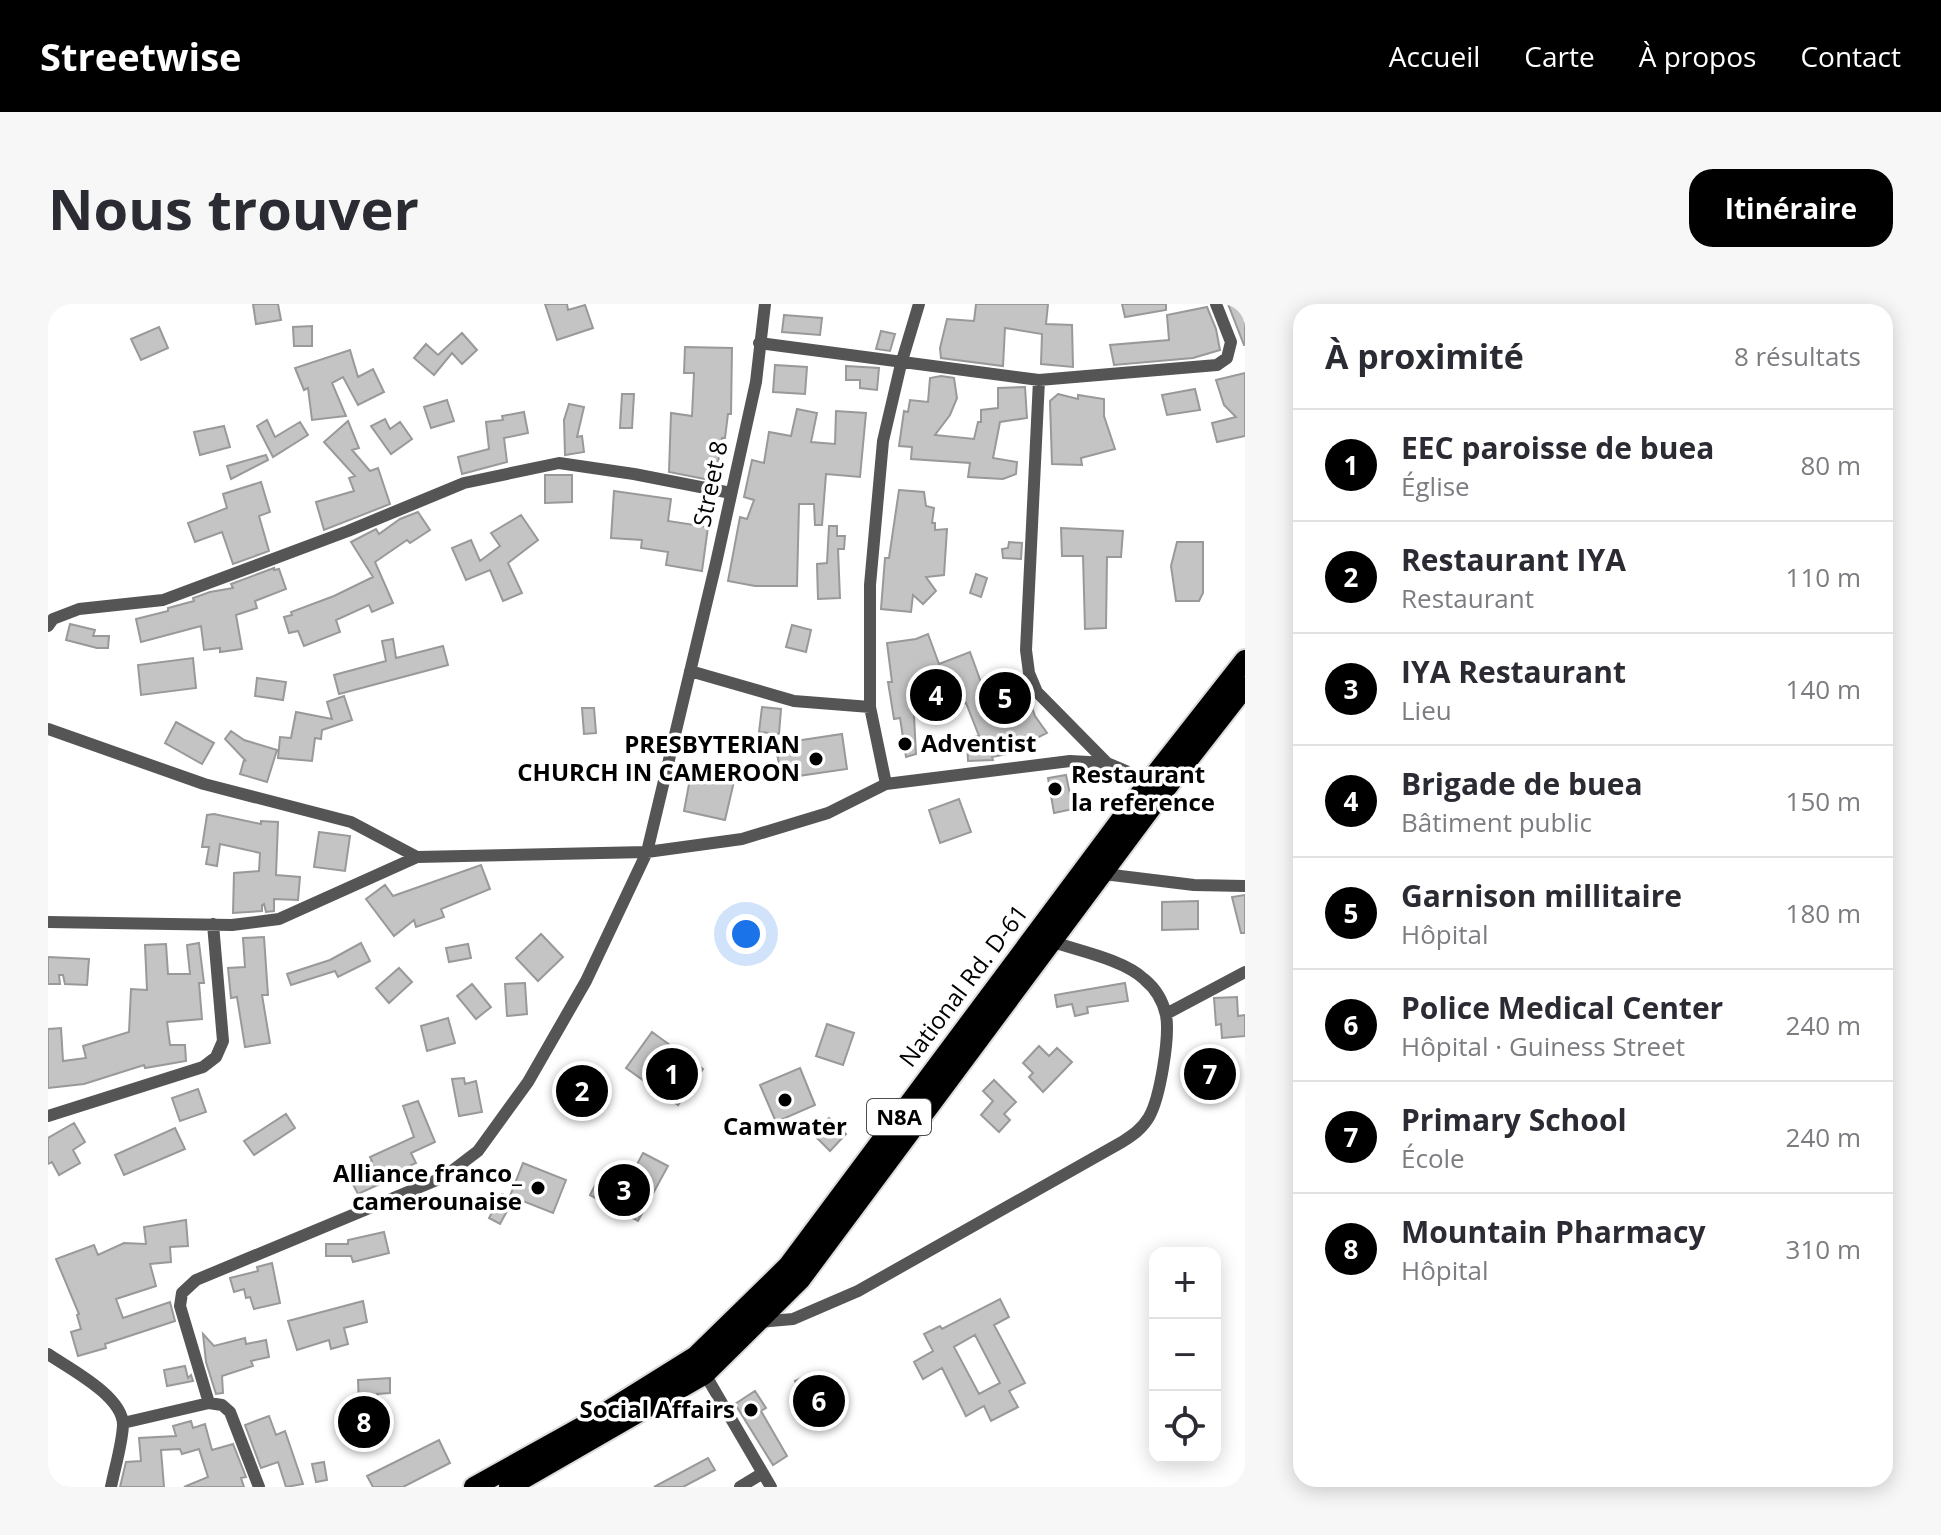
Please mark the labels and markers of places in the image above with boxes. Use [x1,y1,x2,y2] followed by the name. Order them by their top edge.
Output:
[910,665,962,725] pin: 4
[979,668,1031,728] pin: 5
[921,726,1036,759] place label: Adventist
[517,727,800,788] place label: PRESBYTERIAN CHURCH IN CAMEROON
[896,735,914,753] marker: Adventist
[807,750,825,768] marker: PRESBYTERIAN CHURCH IN CAMEROON
[1071,757,1215,818] place label: Restaurant la reference
[1046,780,1064,798] marker: Restaurant la reference
[646,1044,698,1104] pin: 1
[1184,1044,1236,1104] pin: 7
[556,1061,608,1121] pin: 2
[776,1091,794,1109] marker: Camwater
[723,1109,847,1142] place label: Camwater
[333,1156,522,1217] place label: Alliance franco_ camerounaise
[598,1160,650,1220] pin: 3
[529,1179,547,1197] marker: Alliance franco_ camerounaise
[793,1371,845,1431] pin: 6
[338,1392,390,1452] pin: 8
[579,1392,735,1425] place label: Social Affairs
[742,1401,760,1419] marker: Social Affairs

